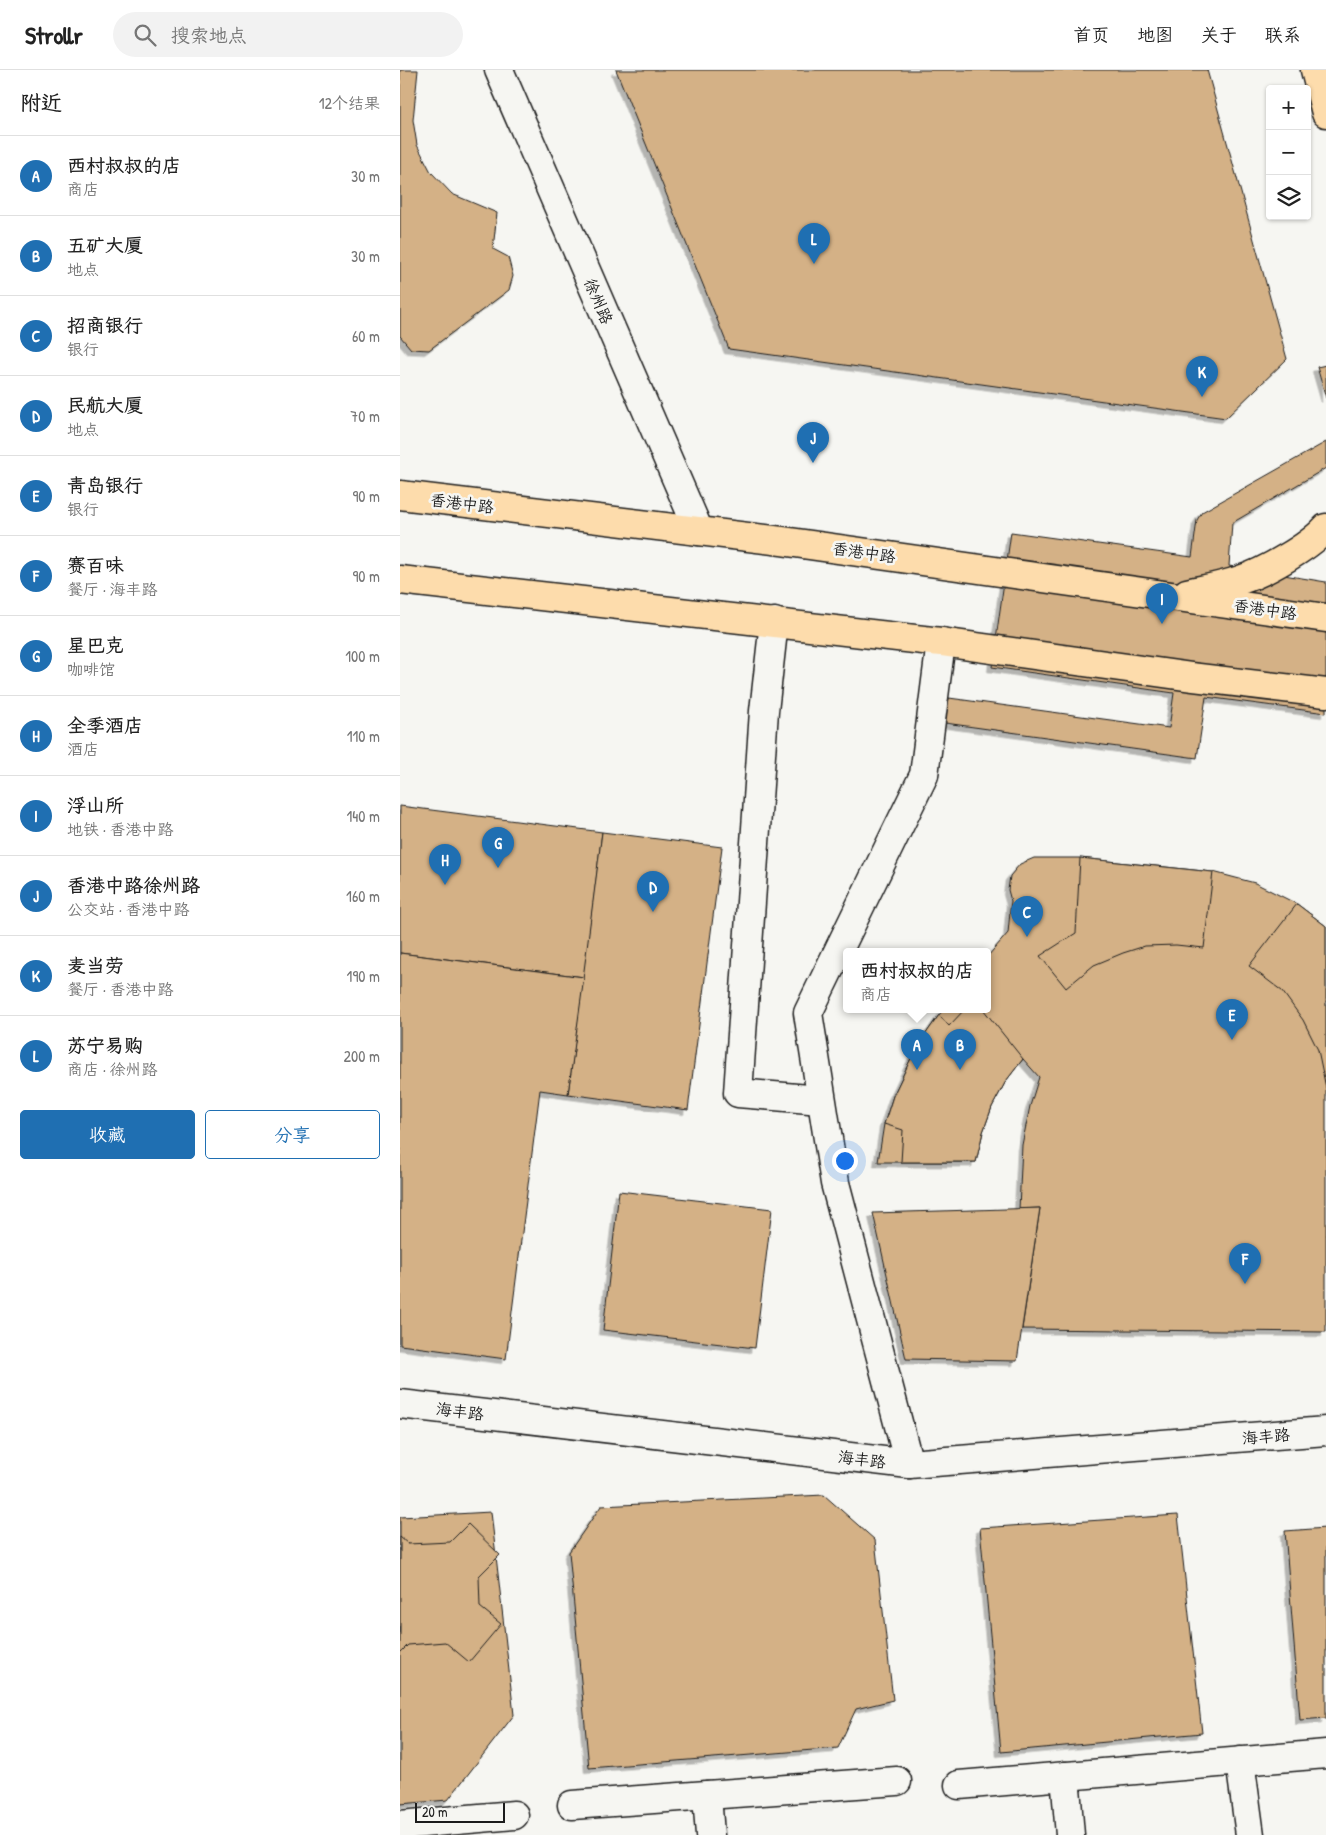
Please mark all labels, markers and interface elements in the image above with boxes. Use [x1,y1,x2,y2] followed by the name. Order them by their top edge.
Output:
[113,12,463,57] search box
[25,19,83,51] text: Strollr
[131,21,159,49] icon: search
[171,22,247,48] text: 搜索地点
[1073,22,1109,47] text: 首页
[1137,22,1173,47] text: 地图
[1201,22,1237,47] text: 关于
[1265,22,1301,47] text: 联系
[1266,85,1311,220] map controls
[1266,85,1311,130] button: +
[20,88,62,117] text: 附近
[319,92,380,114] text: 12个结果
[1266,130,1311,175] button: −
[67,152,181,178] text: 西村叔叔的店
[32,165,40,187] text: A
[351,165,380,187] text: 30 m
[1266,175,1311,220] button: layers
[67,178,99,200] text: 商店
[798,223,830,264] pin: L
[67,232,143,258] text: 五矿大厦
[32,245,40,267] text: B
[351,245,380,267] text: 30 m
[67,258,99,280] text: 地点
[579,275,619,327] street label: 徐州路
[67,312,143,338] text: 招商银行
[32,325,40,347] text: C
[352,325,380,347] text: 60 m
[67,338,99,360] text: 银行
[1186,356,1218,397] pin: K
[67,392,143,418] text: 民航大厦
[32,405,40,427] text: D
[350,405,380,427] text: 70 m
[67,418,99,440] text: 地点
[797,422,829,463] pin: J
[67,472,143,498] text: 青岛银行
[32,485,40,507] text: E
[352,485,380,507] text: 90 m
[429,488,495,518] street label: 香港中路
[67,498,99,520] text: 银行
[831,537,897,567] street label: 香港中路
[67,552,124,578] text: 赛百味
[33,565,39,587] text: F
[352,565,380,587] text: 90 m
[67,578,158,600] text: 餐厅 · 海丰路
[1146,583,1178,624] pin: I
[1232,594,1298,624] street label: 香港中路
[67,632,124,658] text: 星巴克
[32,645,40,667] text: G
[345,645,380,667] text: 100 m
[67,658,115,680] text: 咖啡馆
[67,712,143,738] text: 全季酒店
[32,725,40,747] text: H
[347,725,380,747] text: 110 m
[67,738,99,760] text: 酒店
[67,792,124,818] text: 浮山所
[34,805,38,827] text: I
[346,805,380,827] text: 140 m
[67,818,174,840] text: 地铁 · 香港中路
[482,827,514,868] pin: G
[429,844,461,885] pin: H
[637,871,669,912] pin: D
[67,872,200,898] text: 香港中路徐州路
[33,885,39,907] text: J
[346,885,380,907] text: 160 m
[1011,896,1043,937] pin: C
[67,898,190,920] text: 公交站 · 香港中路
[843,948,991,1013] popup
[67,952,124,978] text: 麦当劳
[860,957,974,983] text: 西村叔叔的店
[32,965,40,987] text: K
[347,965,380,987] text: 190 m
[67,978,174,1000] text: 餐厅 · 香港中路
[860,983,892,1005] text: 商店
[1216,999,1248,1040] pin: E
[901,1029,933,1070] pin: A
[944,1029,976,1070] pin: B
[67,1032,143,1058] text: 苏宁易购
[33,1045,39,1067] text: L
[344,1045,380,1067] text: 200 m
[67,1058,158,1080] text: 商店 · 徐州路
[20,1110,195,1159] button: 收藏
[205,1110,380,1159] button: 分享
[832,1148,858,1174] your location
[1229,1243,1261,1284] pin: F
[435,1397,485,1425] street label: 海丰路
[1241,1423,1291,1449] street label: 海丰路
[837,1445,887,1473] street label: 海丰路
[415,1800,505,1823] scale bar
[422,1802,448,1821] text: 20 m

